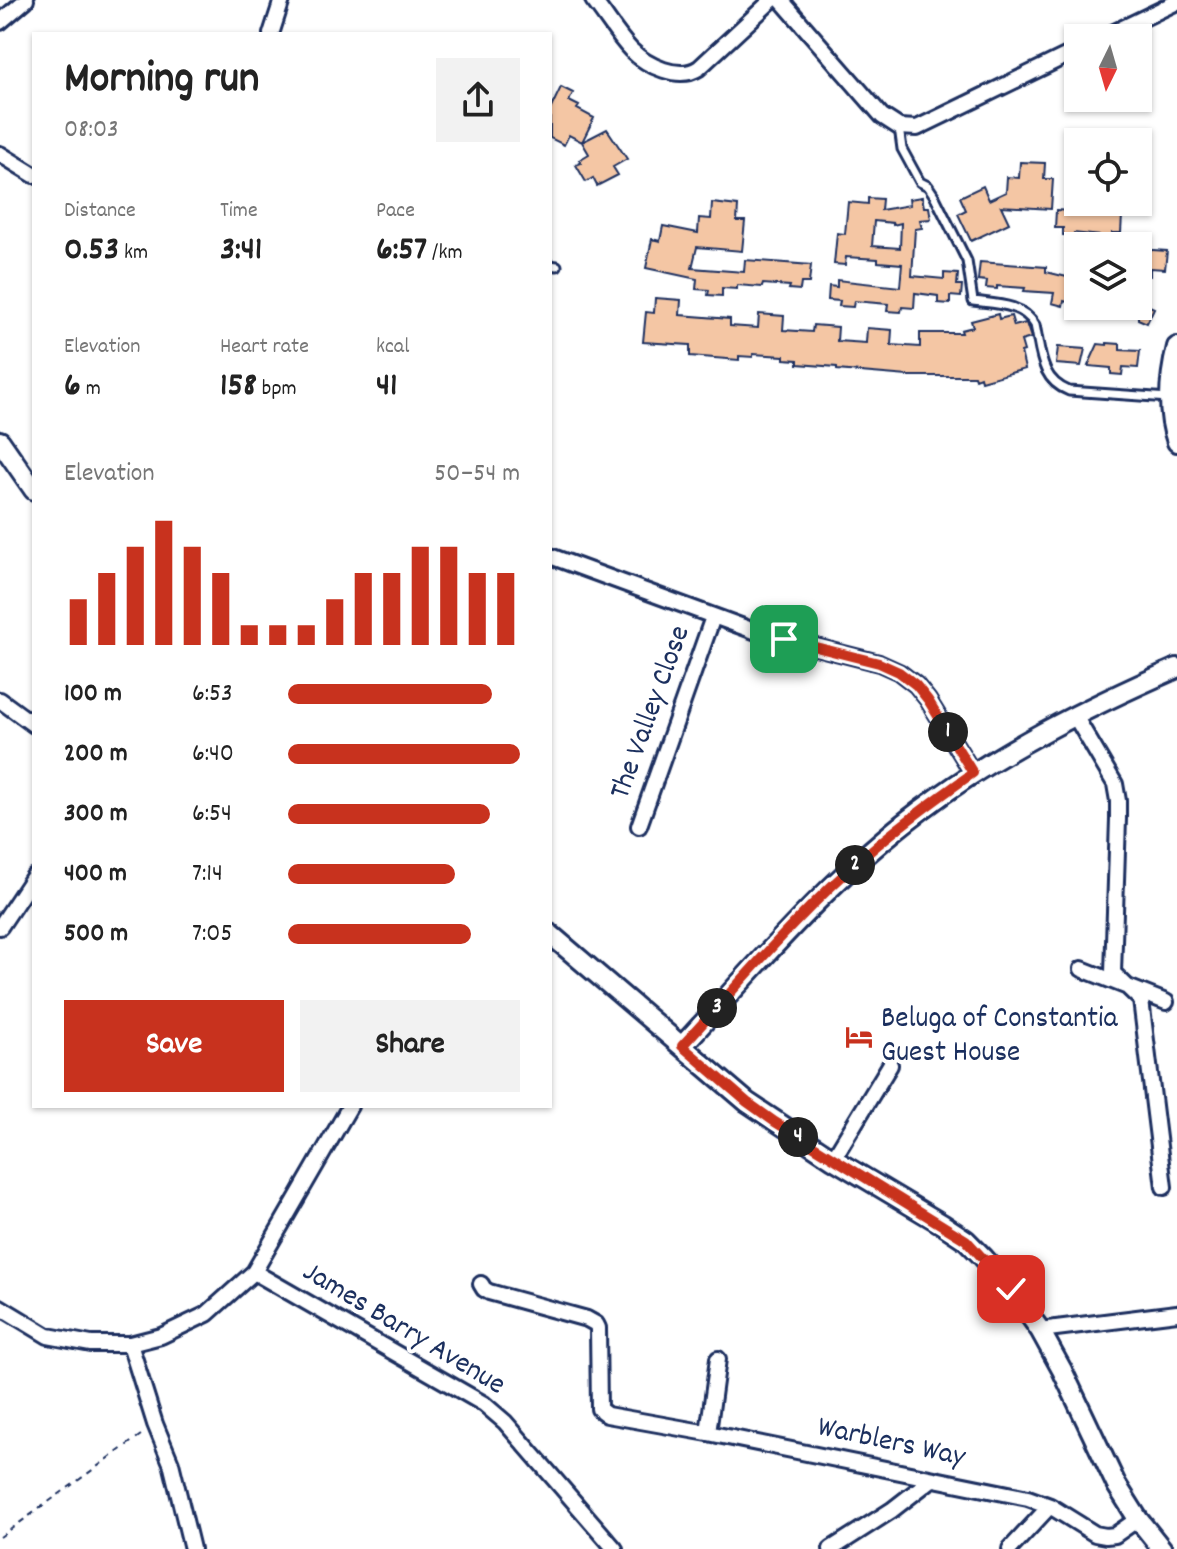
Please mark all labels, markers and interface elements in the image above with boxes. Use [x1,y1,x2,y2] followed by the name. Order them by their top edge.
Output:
[1064,24,1152,112] north arrow
[1064,24,1152,320] map controls
[64,50,259,113] text: Morning run
[436,58,520,142] button: share
[64,112,119,149] text: 08:03
[1064,128,1152,216] button: locate
[64,196,136,227] text: Distance
[220,196,258,227] text: Time
[376,196,415,227] text: Pace
[64,227,119,276] text: 0.53
[220,227,262,276] text: 3:41
[376,227,427,276] text: 6:57
[1064,232,1152,320] button: layers
[119,238,148,269] text: km
[427,238,463,269] text: /km
[64,332,141,363] text: Elevation
[220,332,309,363] text: Heart rate
[376,332,409,363] text: kcal
[64,363,81,412] text: 6
[220,363,257,412] text: 158
[376,363,398,412] text: 41
[81,374,101,405] text: m
[257,374,297,405] text: bpm
[64,456,154,493] text: Elevation
[434,456,520,493] text: 50–54 m
[750,605,818,673] pin
[762,617,806,661] icon: arrive
[601,620,703,806] street label: The Valley Close
[64,676,122,713] text: 100 m
[192,676,233,713] text: 6:53
[928,712,968,752] pin: 1
[946,716,950,747] text: 1
[64,736,128,773] text: 200 m
[192,736,234,773] text: 6:40
[64,796,128,833] text: 300 m
[192,796,232,833] text: 6:54
[835,845,875,885] pin: 2
[850,849,860,880] text: 2
[64,856,127,893] text: 400 m
[192,856,223,893] text: 7:14
[64,916,128,953] text: 500 m
[192,916,232,953] text: 7:05
[697,988,737,1028] pin: 3
[712,992,722,1023] text: 3
[881,999,1119,1076] place label: Beluga of Constantia Guest House
[64,1000,284,1092] button: Save
[300,1000,520,1092] button: Share
[844,1022,874,1052] hotel icon: Beluga of Constantia Guest House
[778,1117,818,1157] pin: 4
[793,1121,803,1152] text: 4
[293,1252,513,1408] street label: James Barry Avenue
[977,1255,1045,1323] pin
[989,1267,1033,1311] icon: check
[813,1407,970,1481] street label: Warblers Way

